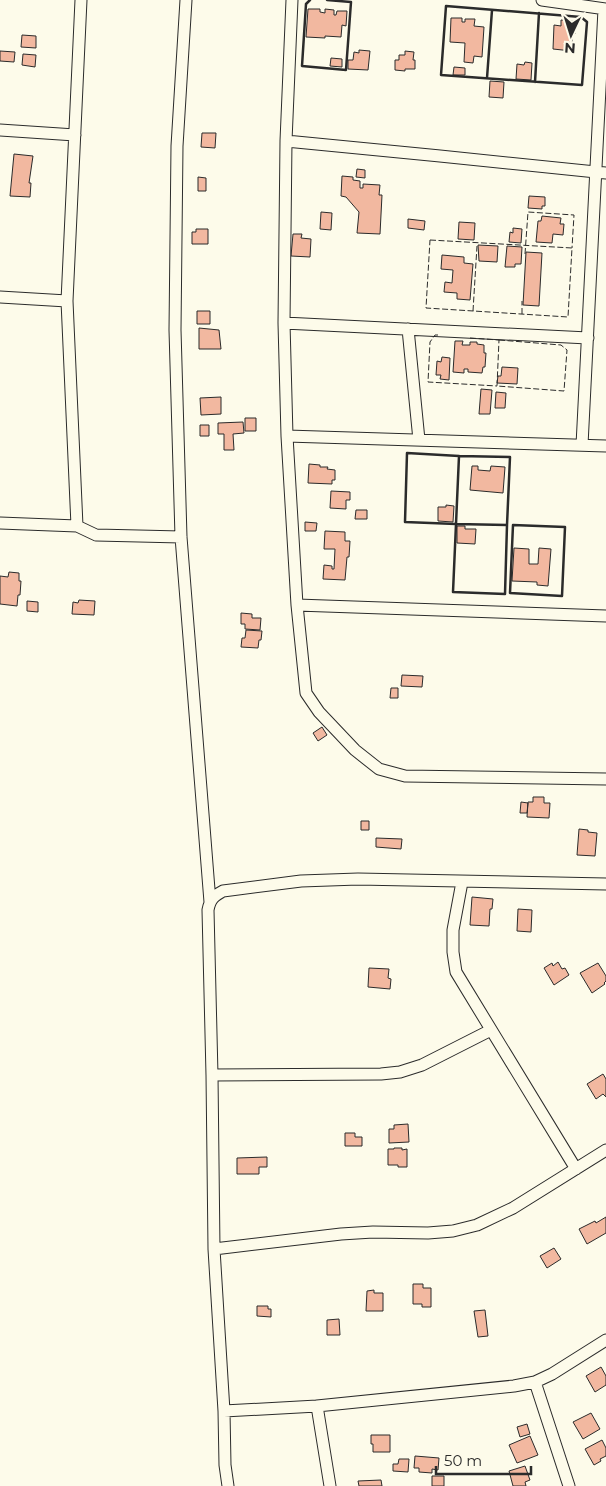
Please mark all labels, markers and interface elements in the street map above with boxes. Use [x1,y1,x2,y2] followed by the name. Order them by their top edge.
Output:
[546,10,596,60] north arrow
[564,39,576,57] text: N
[436,1444,531,1476] scale bar
[444,1451,482,1470] text: 50 m

